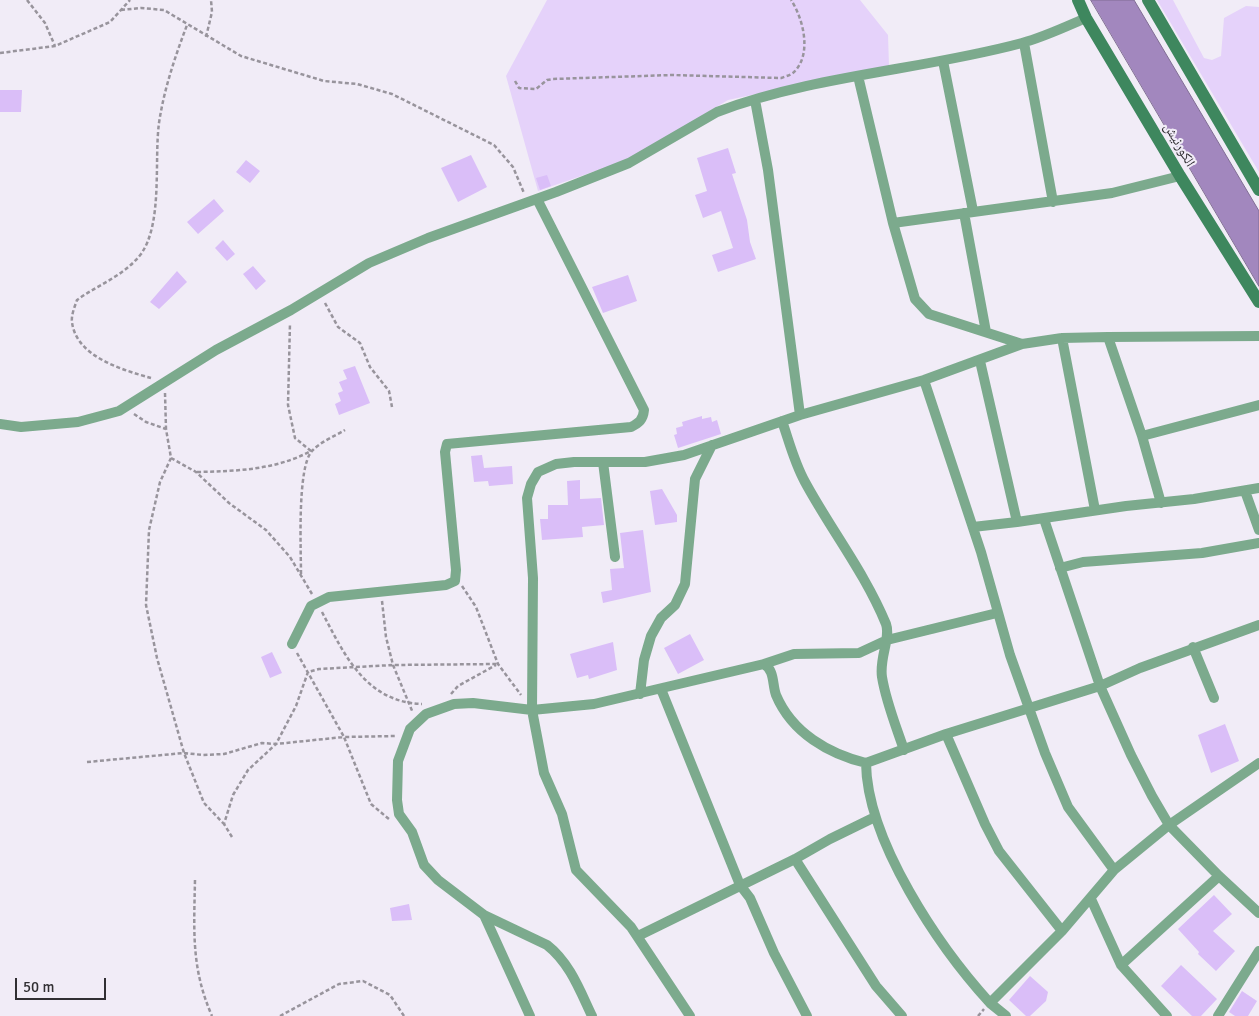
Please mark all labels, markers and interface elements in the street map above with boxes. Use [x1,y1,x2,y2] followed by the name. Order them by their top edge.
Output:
[1160,120,1198,170] street label: الكورنيش
[18,968,109,1000] scale bar
[23,978,54,996] text: 50 m

